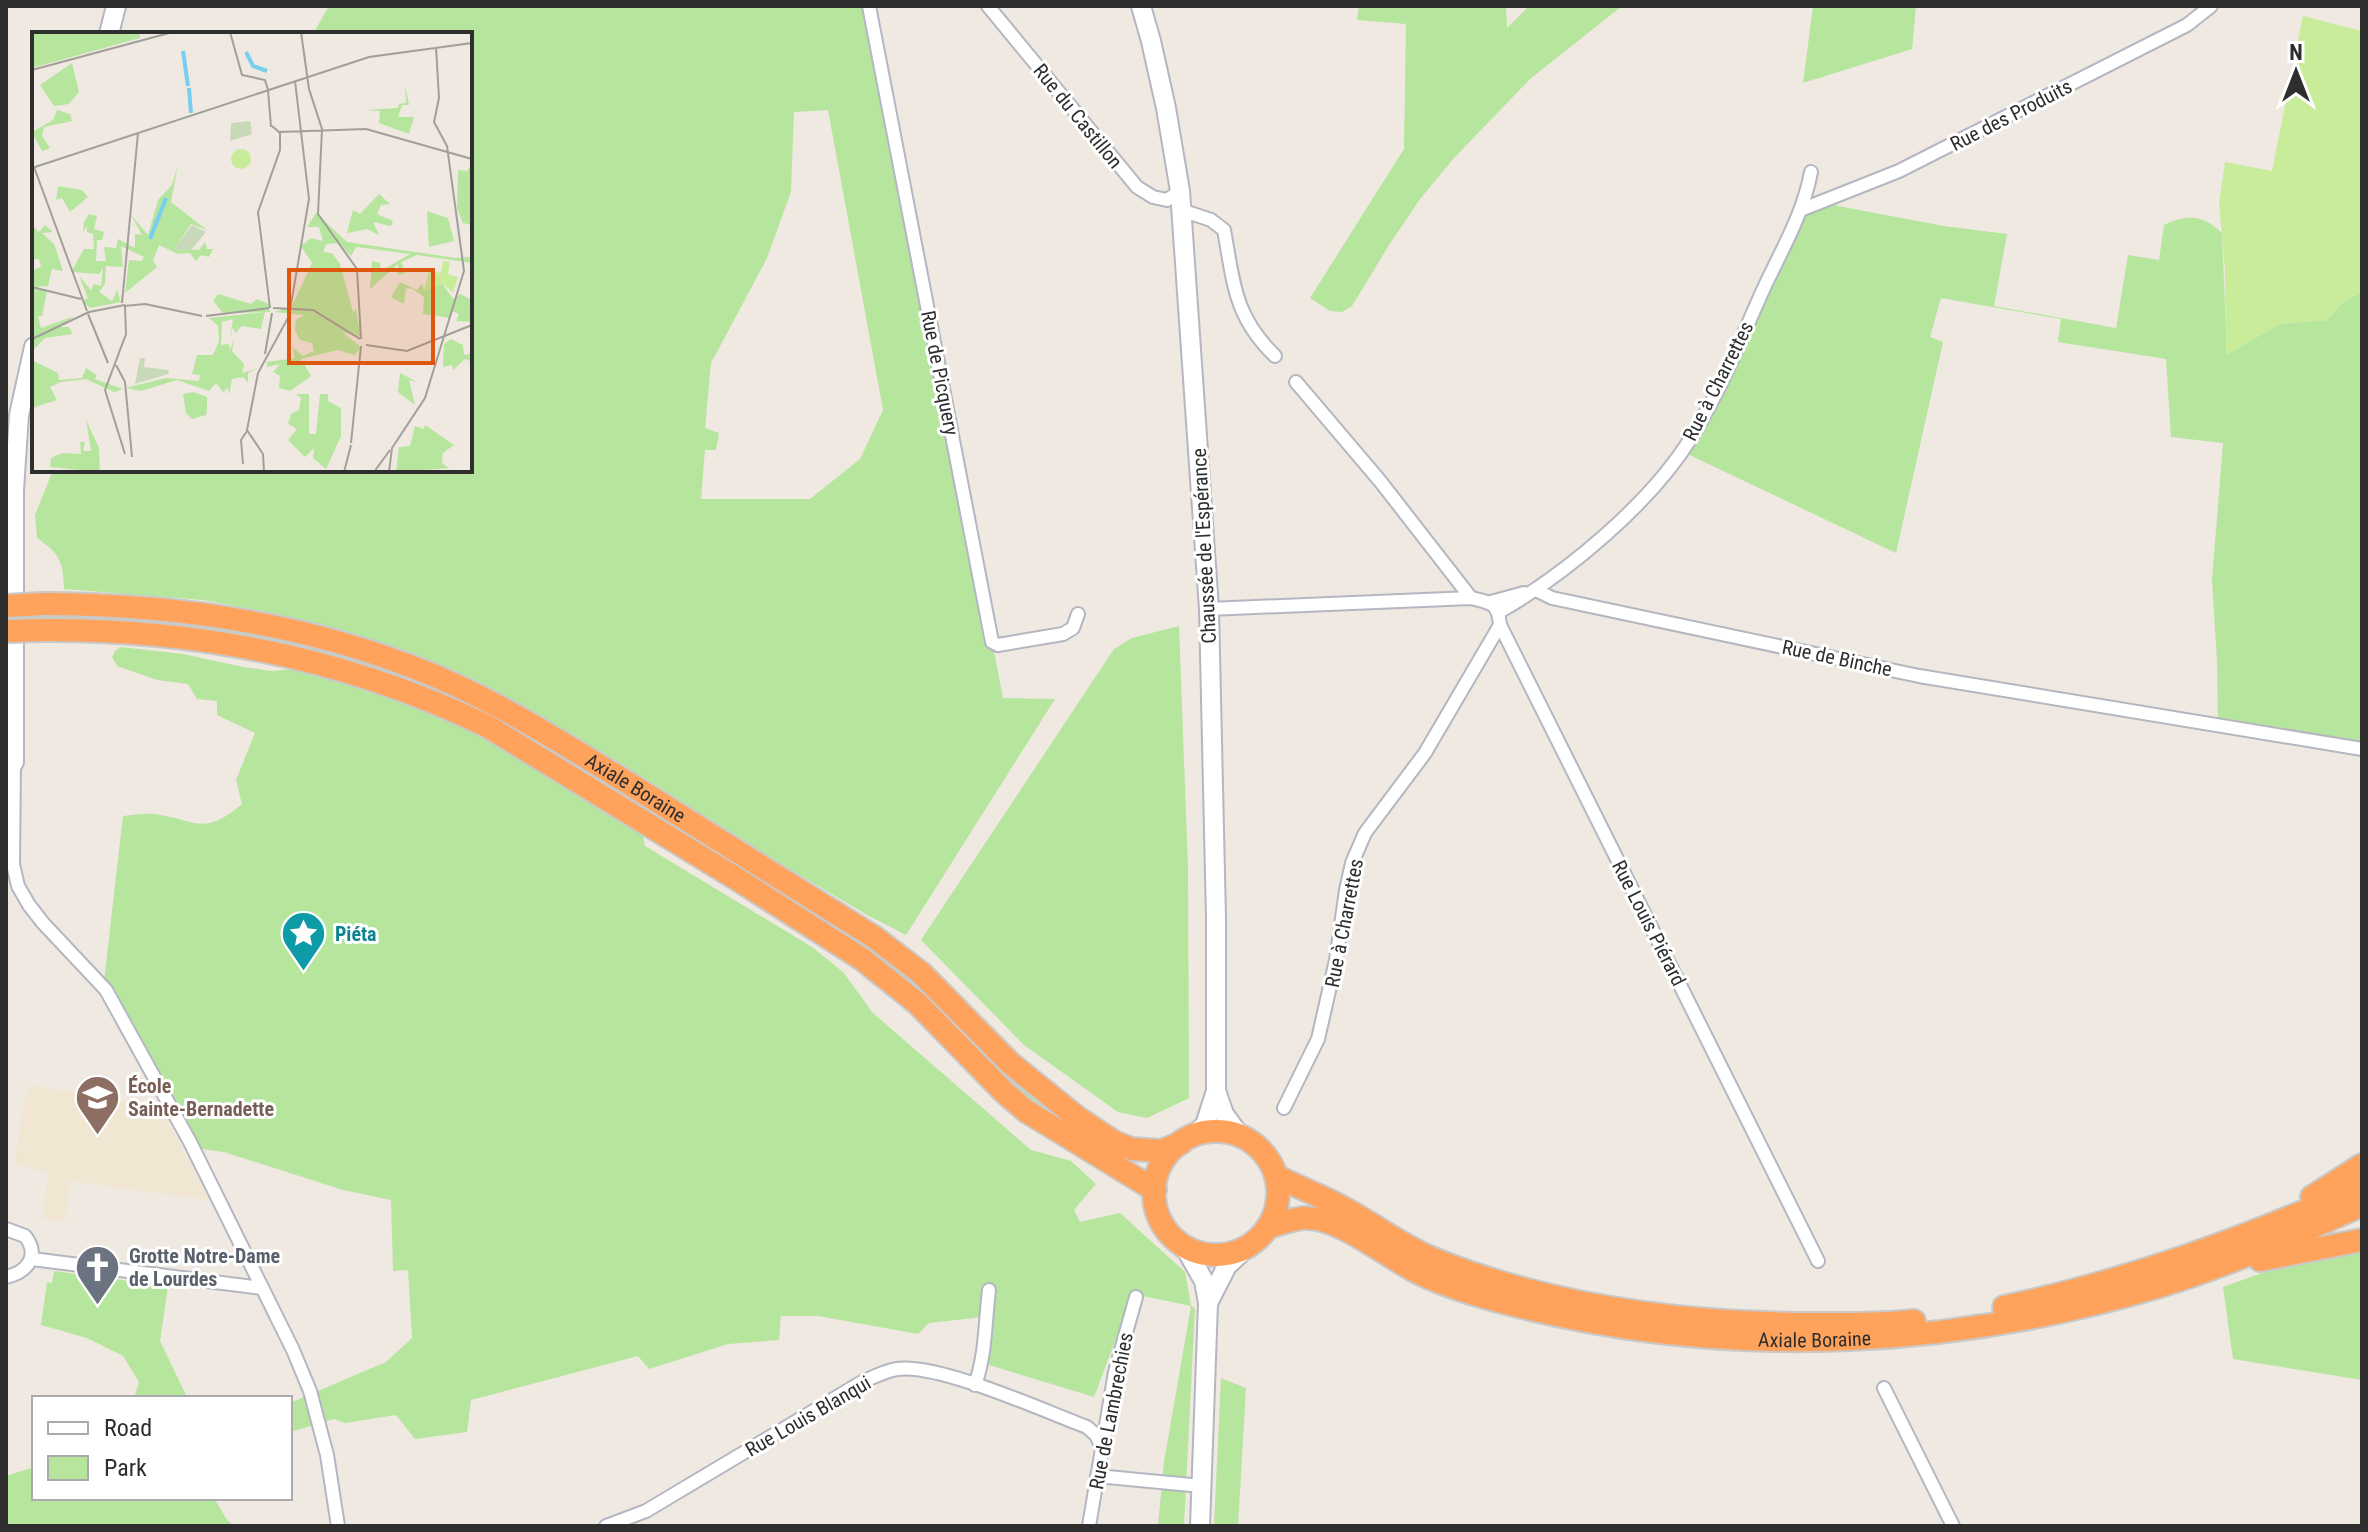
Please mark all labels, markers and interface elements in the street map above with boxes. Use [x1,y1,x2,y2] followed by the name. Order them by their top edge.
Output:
[32,32,472,472] inset map
[2256,32,2336,112] north arrow
[2289,40,2303,65] text: N
[1028,59,1128,173] street label: Rue du Castillon
[1946,74,2076,156] street label: Rue des Produits
[916,309,964,437] street label: Rue de Picquery
[1678,317,1758,445] street label: Rue à Charrettes
[1187,448,1221,644] street label: Chaussée de l'Espérance
[1780,635,1894,681] street label: Rue de Binche
[581,748,690,828] street label: Axiale Boraine
[1607,856,1691,990] street label: Rue Louis Piérard
[1320,857,1368,989] street label: Rue à Charrettes
[280,910,328,973] place icon: Piéta
[335,922,377,946] place label: Piéta
[73,1073,121,1136] school or university icon: École Sainte-Bernadette
[128,1074,274,1121] place label: École Sainte-Bernadette
[74,1243,122,1306] church icon: Grotte Notre-Dame de Lourdes
[129,1244,280,1291] place label: Grotte Notre-Dame de Lourdes
[1758,1326,1872,1352] street label: Axiale Boraine
[1084,1330,1138,1492] street label: Rue de Lambrechies
[741,1370,875,1462] street label: Rue Louis Blanqui
[32,1396,292,1500] legend
[104,1414,152,1442] text: Road
[104,1454,147,1482] text: Park

